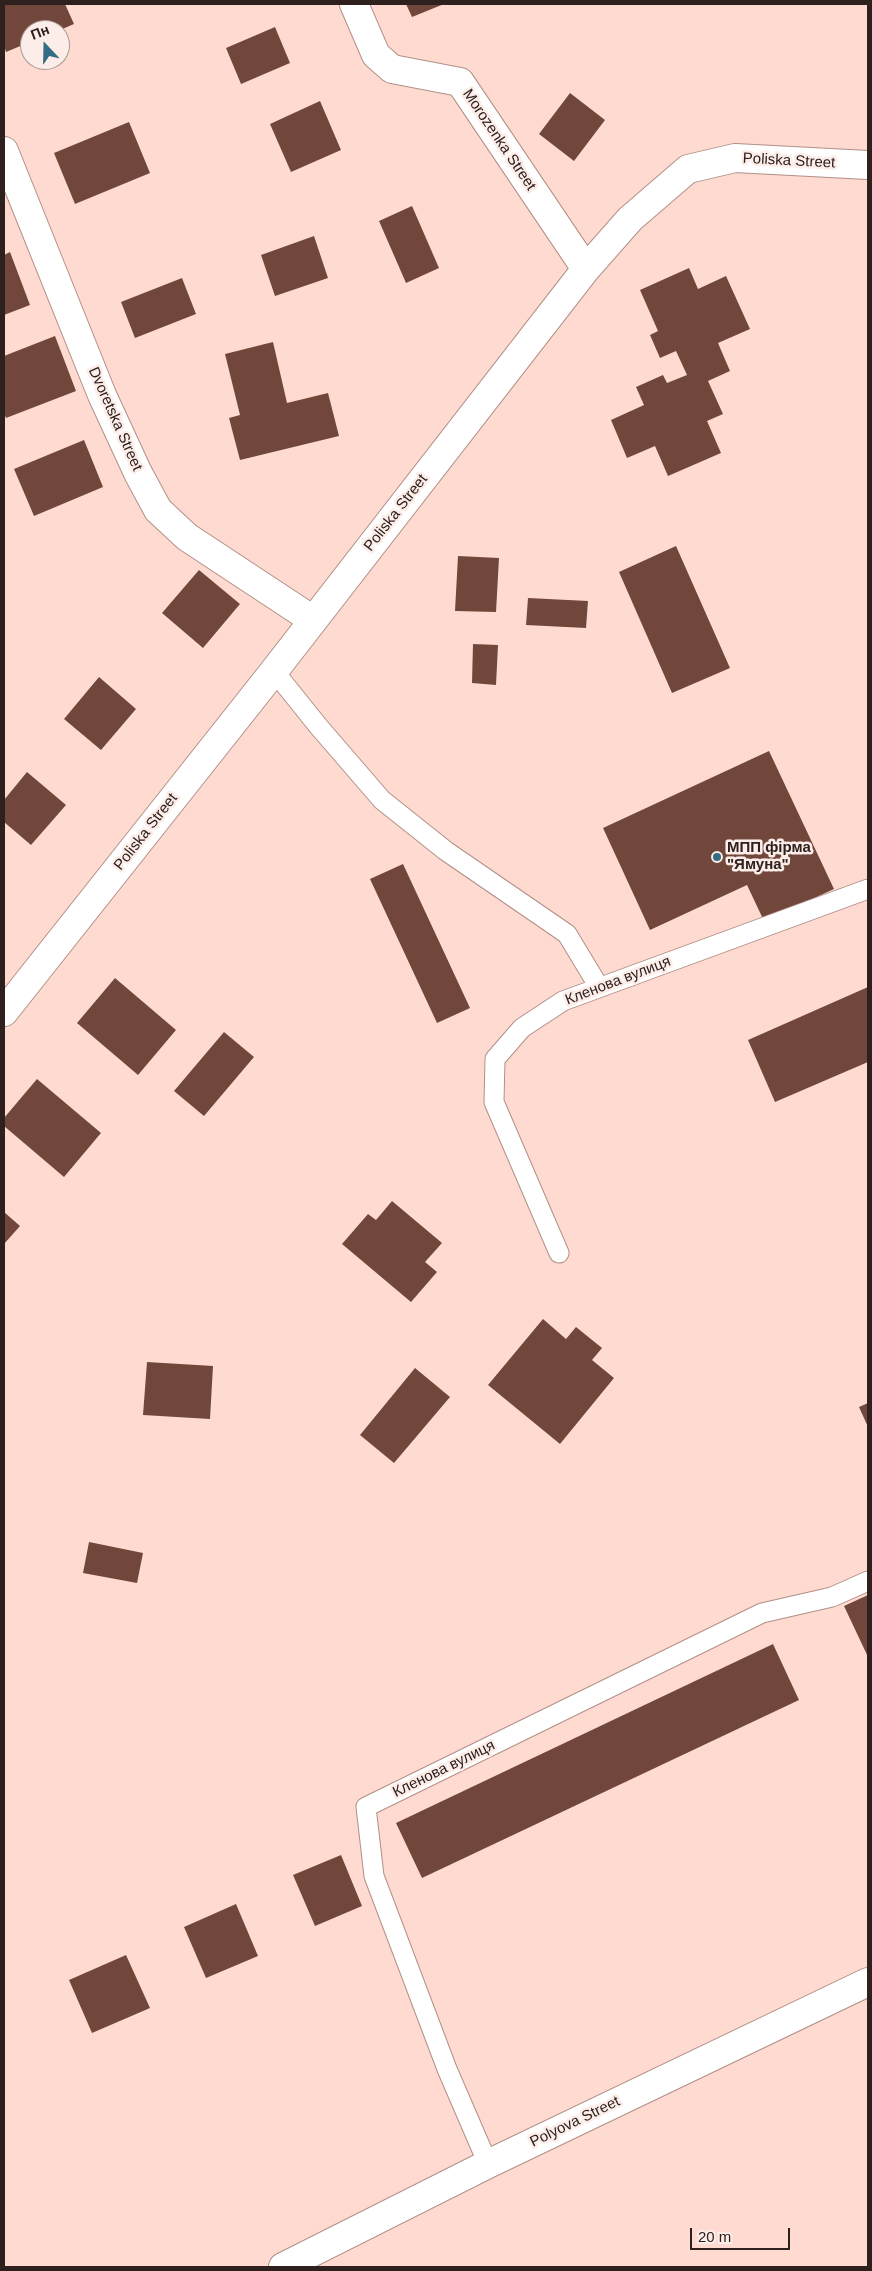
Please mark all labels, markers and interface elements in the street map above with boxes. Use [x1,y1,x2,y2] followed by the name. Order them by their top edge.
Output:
[20,20,70,70] north arrow
[28,21,52,43] text: Пн
[458,86,540,194] street label: Morozenka Street
[742,150,836,172] street label: Poliska Street
[84,364,146,474] street label: Dvoretska Street
[360,471,432,555] street label: Poliska Street
[110,790,182,874] street label: Poliska Street
[727,839,811,874] place label: МПП фірма "Ямуна"
[711,851,723,863] marker: МПП фірма "Ямуна"
[563,953,673,1009] street label: Кленова вулиця
[390,1736,498,1802] street label: Кленова вулиця
[527,2093,623,2151] street label: Polyova Street
[692,2218,792,2250] scale bar
[698,2228,731,2245] text: 20 m

